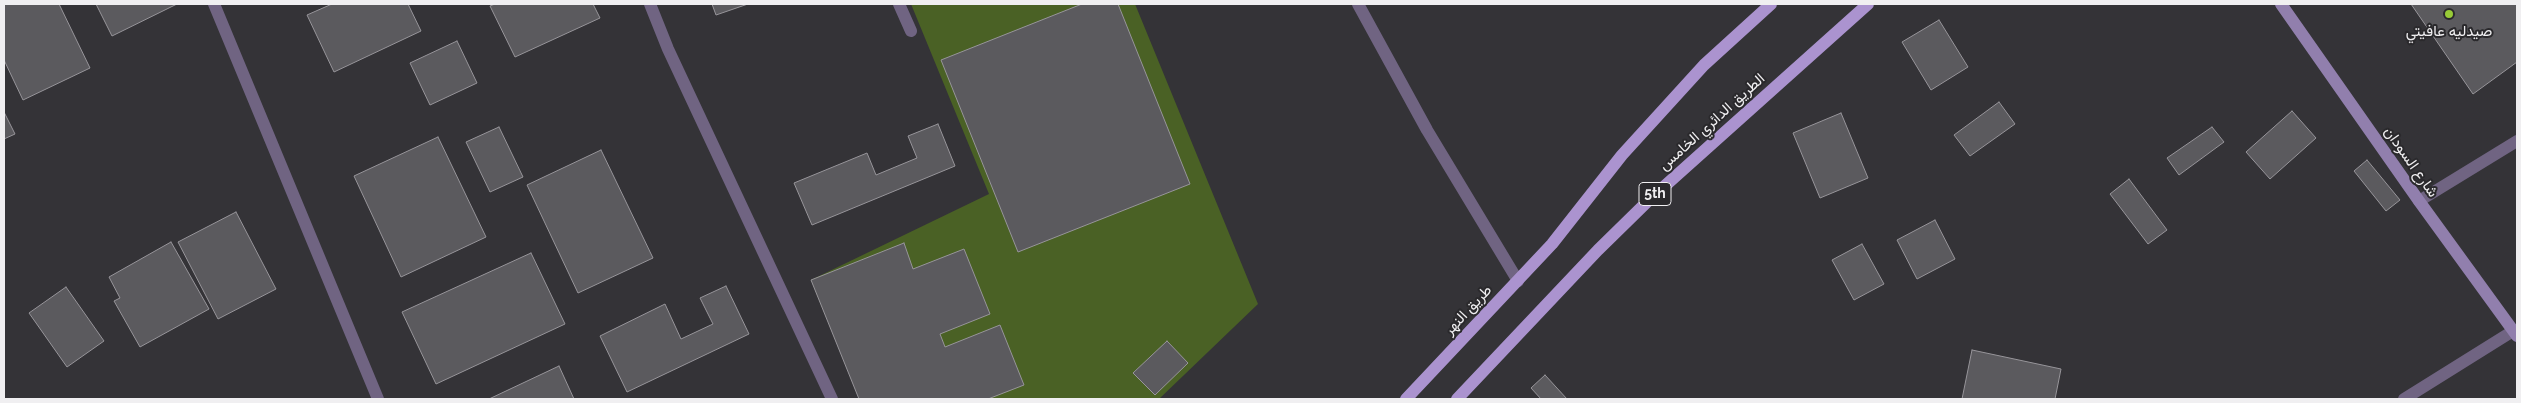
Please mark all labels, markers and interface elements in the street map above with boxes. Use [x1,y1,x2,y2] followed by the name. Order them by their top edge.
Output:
[2443,8,2455,20] marker: صيدليه عافيتي
[2406,22,2492,40] place label: صيدليه عافيتي
[1655,70,1769,174] street label: الطريق الدائري الخامس
[2380,123,2442,201] street label: شارع السودان
[1639,182,1671,205] road number: 5th
[1440,281,1496,339] street label: طريق النهر

